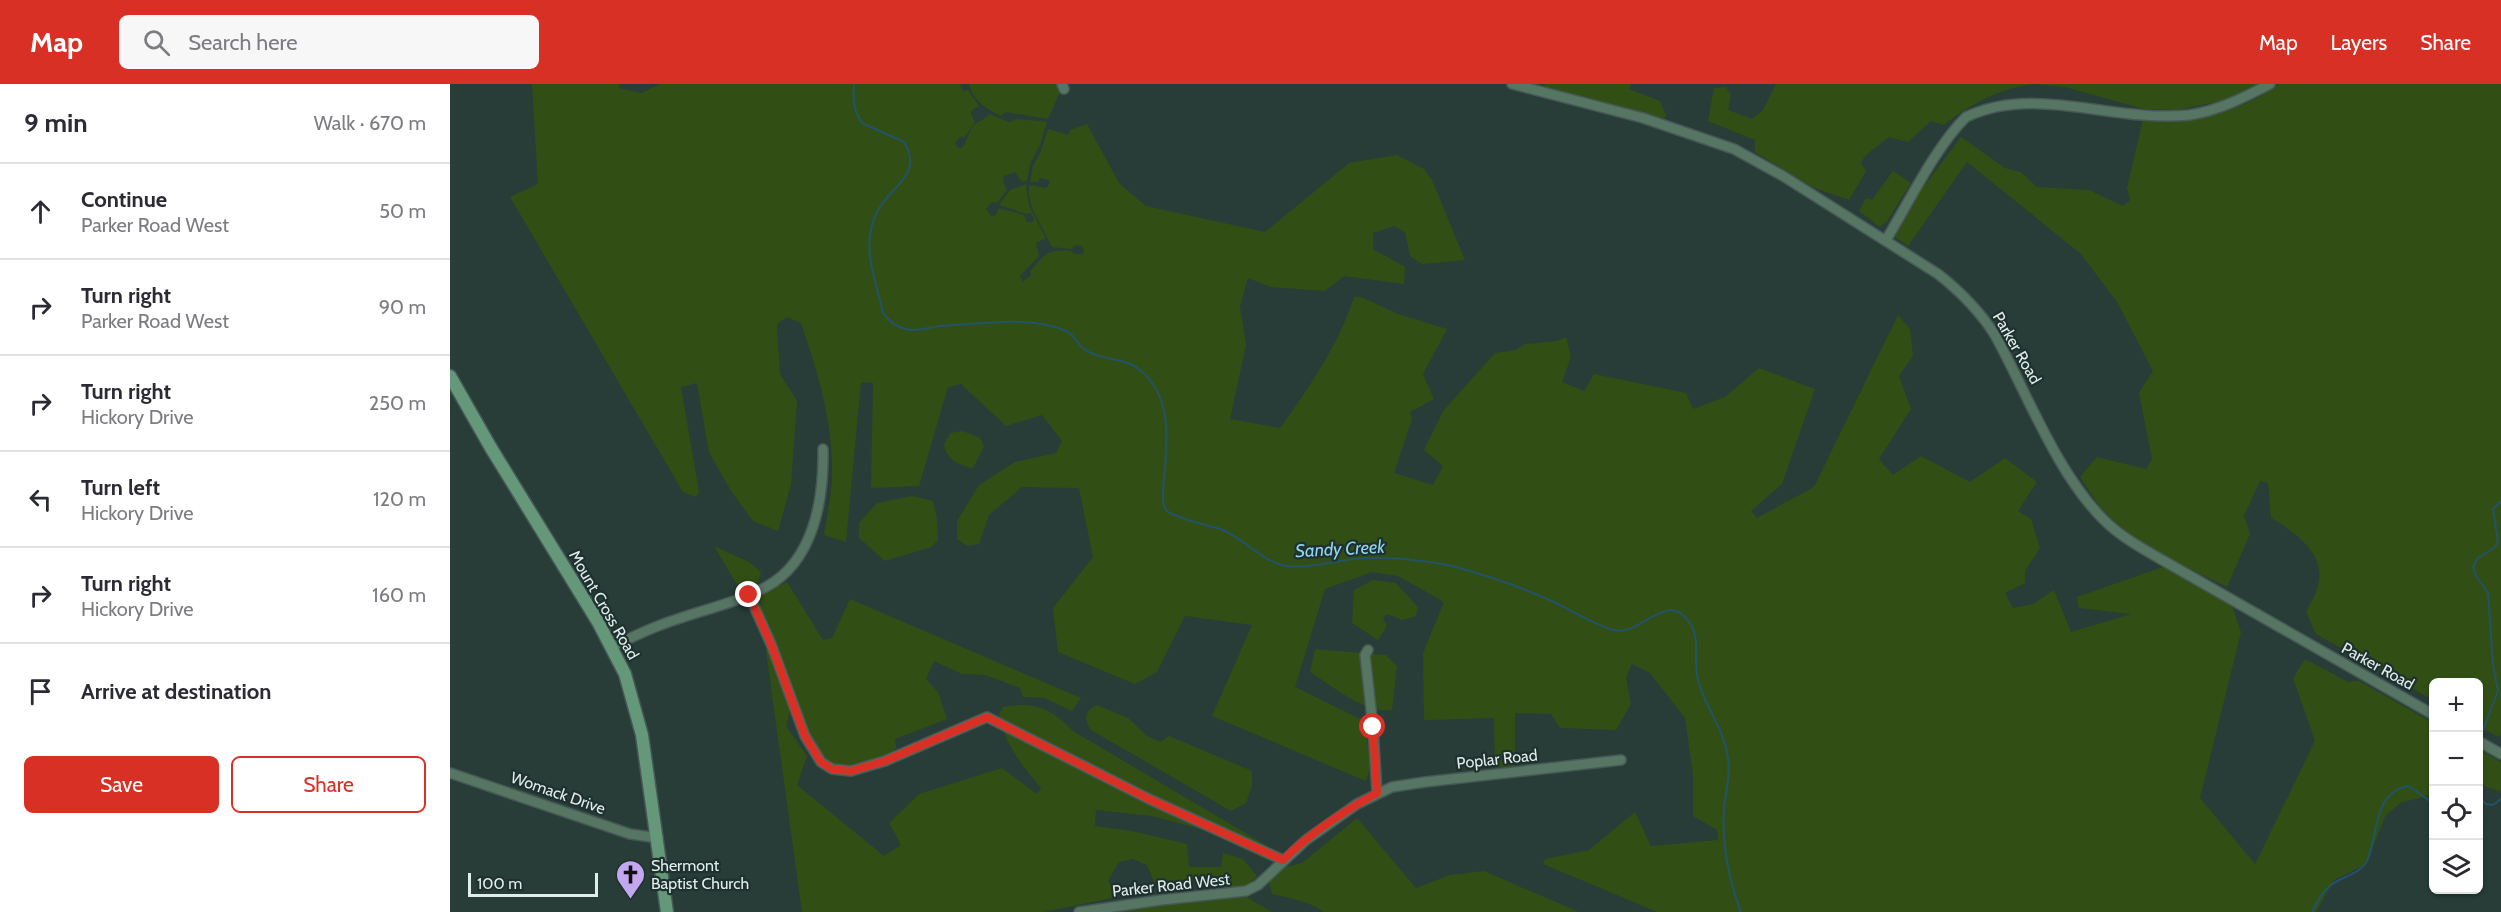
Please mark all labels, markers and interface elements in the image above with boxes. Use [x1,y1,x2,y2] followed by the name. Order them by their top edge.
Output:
[119,15,539,69] search box
[30,25,83,59] text: Map
[140,26,173,59] icon: search
[188,29,297,56] text: Search here
[2259,30,2298,55] text: Map
[2331,30,2387,55] text: Layers
[2420,30,2471,55] text: Share
[24,107,88,139] text: 9 min
[314,111,426,135] text: Walk · 670 m
[81,186,167,213] text: Continue
[24,195,57,228] icon: ahead
[379,199,426,223] text: 50 m
[81,213,229,237] text: Parker Road West
[81,282,171,309] text: Turn right
[24,291,57,324] icon: right
[379,295,426,319] text: 90 m
[81,309,229,333] text: Parker Road West
[1989,309,2045,387] street label: Parker Road
[81,378,171,405] text: Turn right
[24,387,57,420] icon: right
[369,391,426,415] text: 250 m
[81,405,194,429] text: Hickory Drive
[81,474,160,501] text: Turn left
[24,483,57,516] icon: left
[373,487,426,511] text: 120 m
[81,501,194,525] text: Hickory Drive
[1295,536,1387,562] water label: Sandy Creek
[565,547,643,663] street label: Mount Cross Road
[81,570,171,597] text: Turn right
[24,579,57,612] icon: right
[735,581,761,607] route end
[372,583,426,607] text: 160 m
[81,597,194,621] text: Hickory Drive
[2338,638,2418,694] street label: Parker Road
[24,675,57,708] icon: arrive
[81,678,271,705] text: Arrive at destination
[2429,678,2483,894] map controls
[2429,678,2483,732] button: +
[1359,713,1385,739] route start
[2429,732,2483,786] button: −
[1455,745,1539,773] street label: Poplar Road
[24,756,219,813] button: Save
[231,756,426,813] button: Share
[508,768,608,818] street label: Womack Drive
[2429,786,2483,840] button: locate
[2429,840,2483,894] button: layers
[651,856,749,893] place label: Shermont Baptist Church
[614,858,646,900] church icon: Shermont Baptist Church
[1111,869,1231,901] street label: Parker Road West
[468,870,598,898] scale bar
[477,874,522,893] text: 100 m

